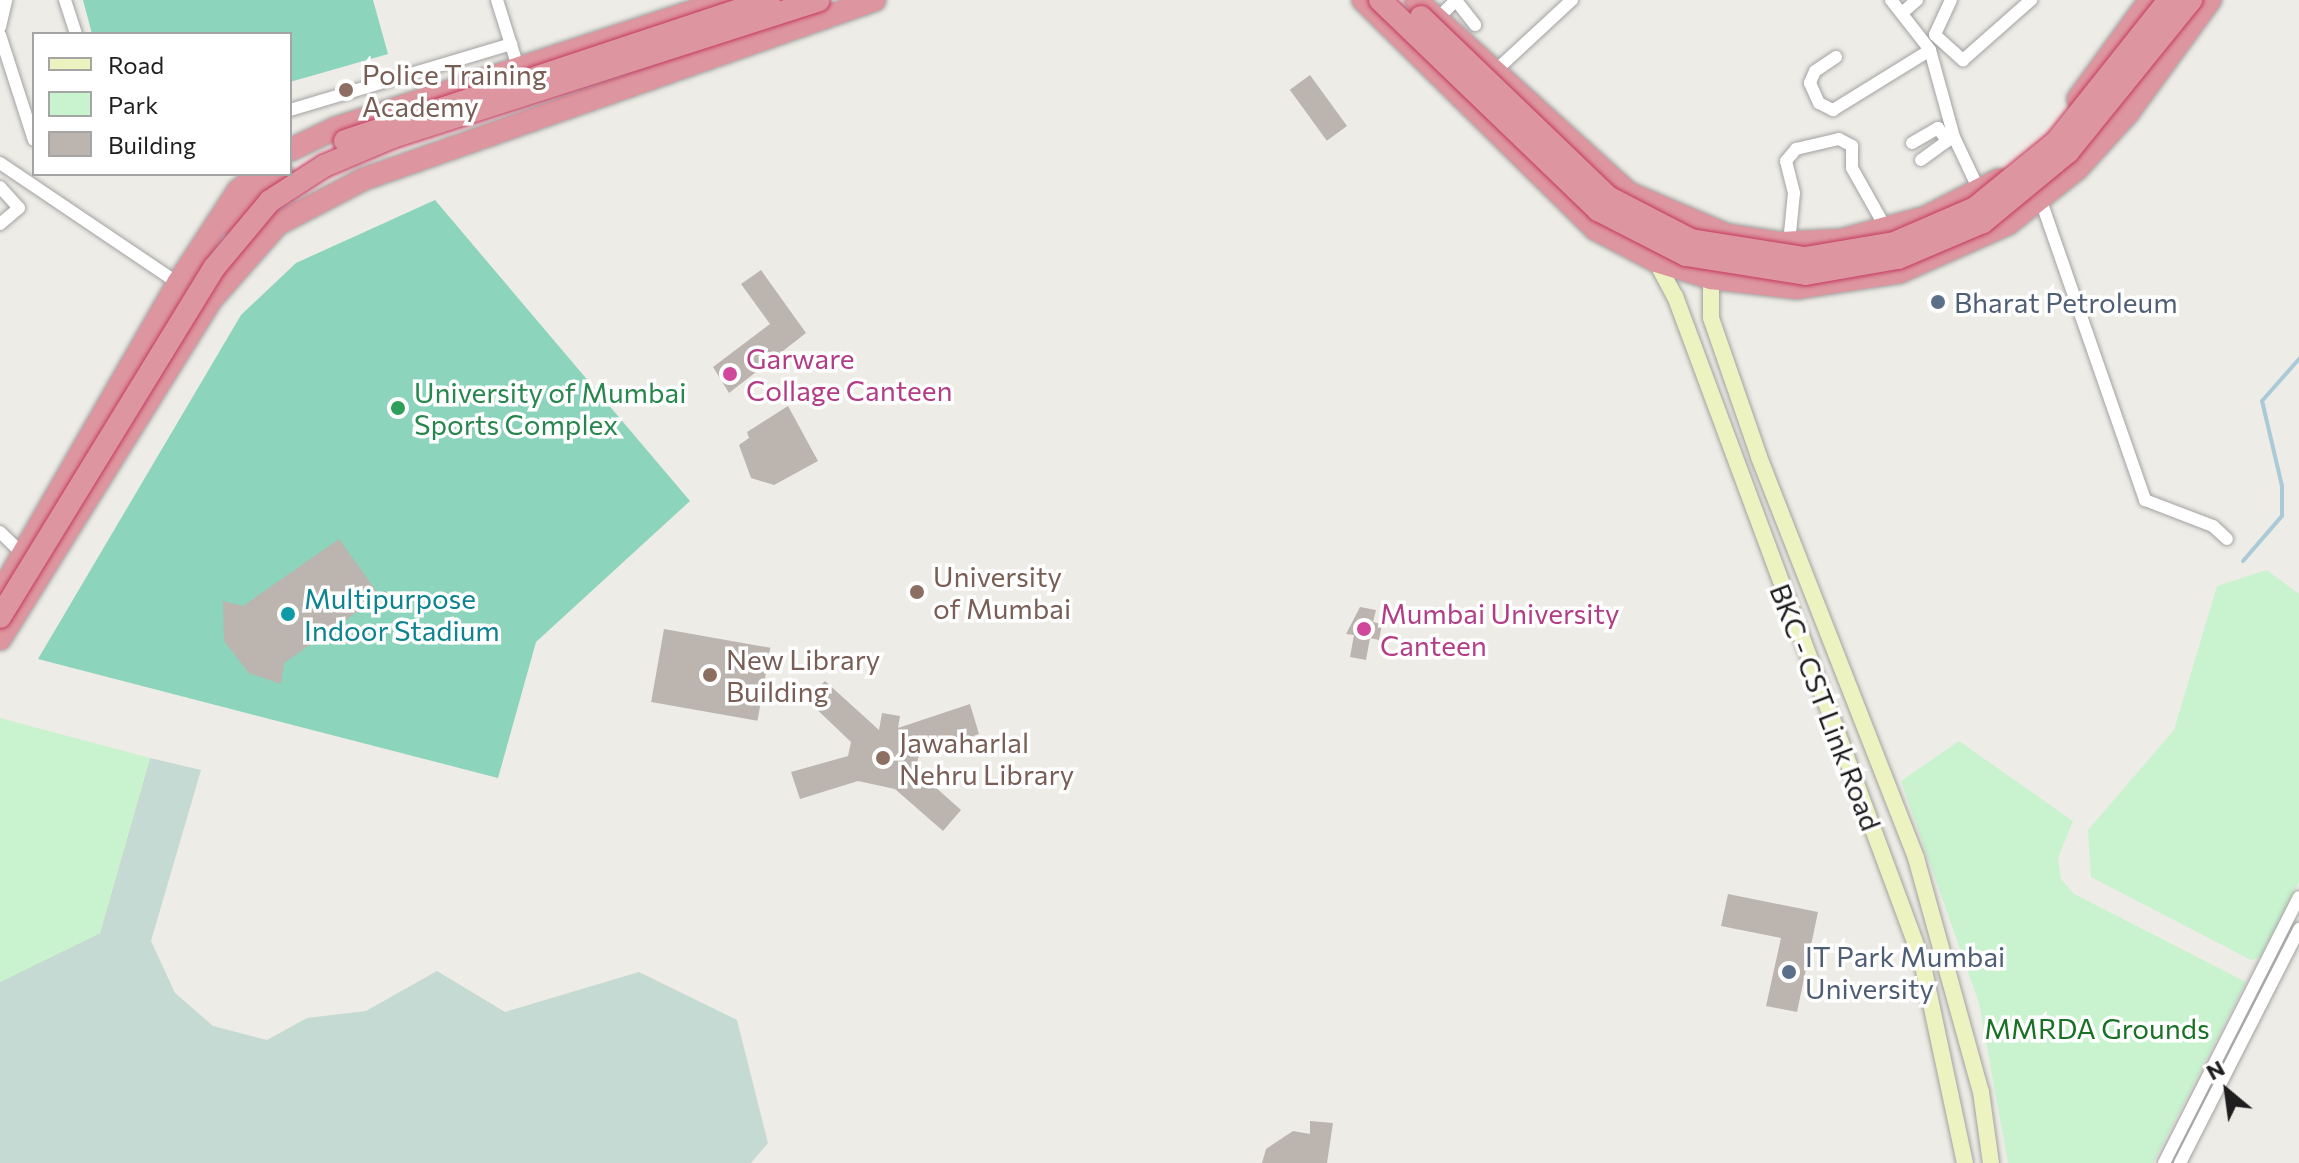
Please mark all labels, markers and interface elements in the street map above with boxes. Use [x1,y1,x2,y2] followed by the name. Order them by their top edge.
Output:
[32,32,292,176] legend
[108,50,164,79] text: Road
[362,57,547,123] place label: Police Training Academy
[337,81,355,99] marker: Police Training Academy
[108,90,158,119] text: Park
[108,130,196,159] text: Building
[1954,285,2178,319] place label: Bharat Petroleum
[1929,293,1947,311] marker: Bharat Petroleum
[746,341,953,407] place label: Garware Collage Canteen
[721,365,739,383] marker: Garware Collage Canteen
[414,375,686,441] place label: University of Mumbai Sports Complex
[389,399,407,417] marker: University of Mumbai Sports Complex
[933,559,1071,625] place label: University of Mumbai
[1763,579,1889,835] street label: BKC - CST Link Road
[304,581,500,647] place label: Multipurpose Indoor Stadium
[908,583,926,601] marker: University of Mumbai
[1380,596,1620,662] place label: Mumbai University Canteen
[279,605,297,623] marker: Multipurpose Indoor Stadium
[1355,620,1373,638] marker: Mumbai University Canteen
[726,642,880,708] place label: New Library Building
[701,666,719,684] marker: New Library Building
[899,725,1074,791] place label: Jawaharlal Nehru Library
[874,749,892,767] marker: Jawaharlal Nehru Library
[1805,939,2005,1005] place label: IT Park Mumbai University
[1780,963,1798,981] marker: IT Park Mumbai University
[1984,1011,2210,1045] park label: MMRDA Grounds
[2187,1051,2267,1131] north arrow
[2201,1054,2229,1085] text: N

